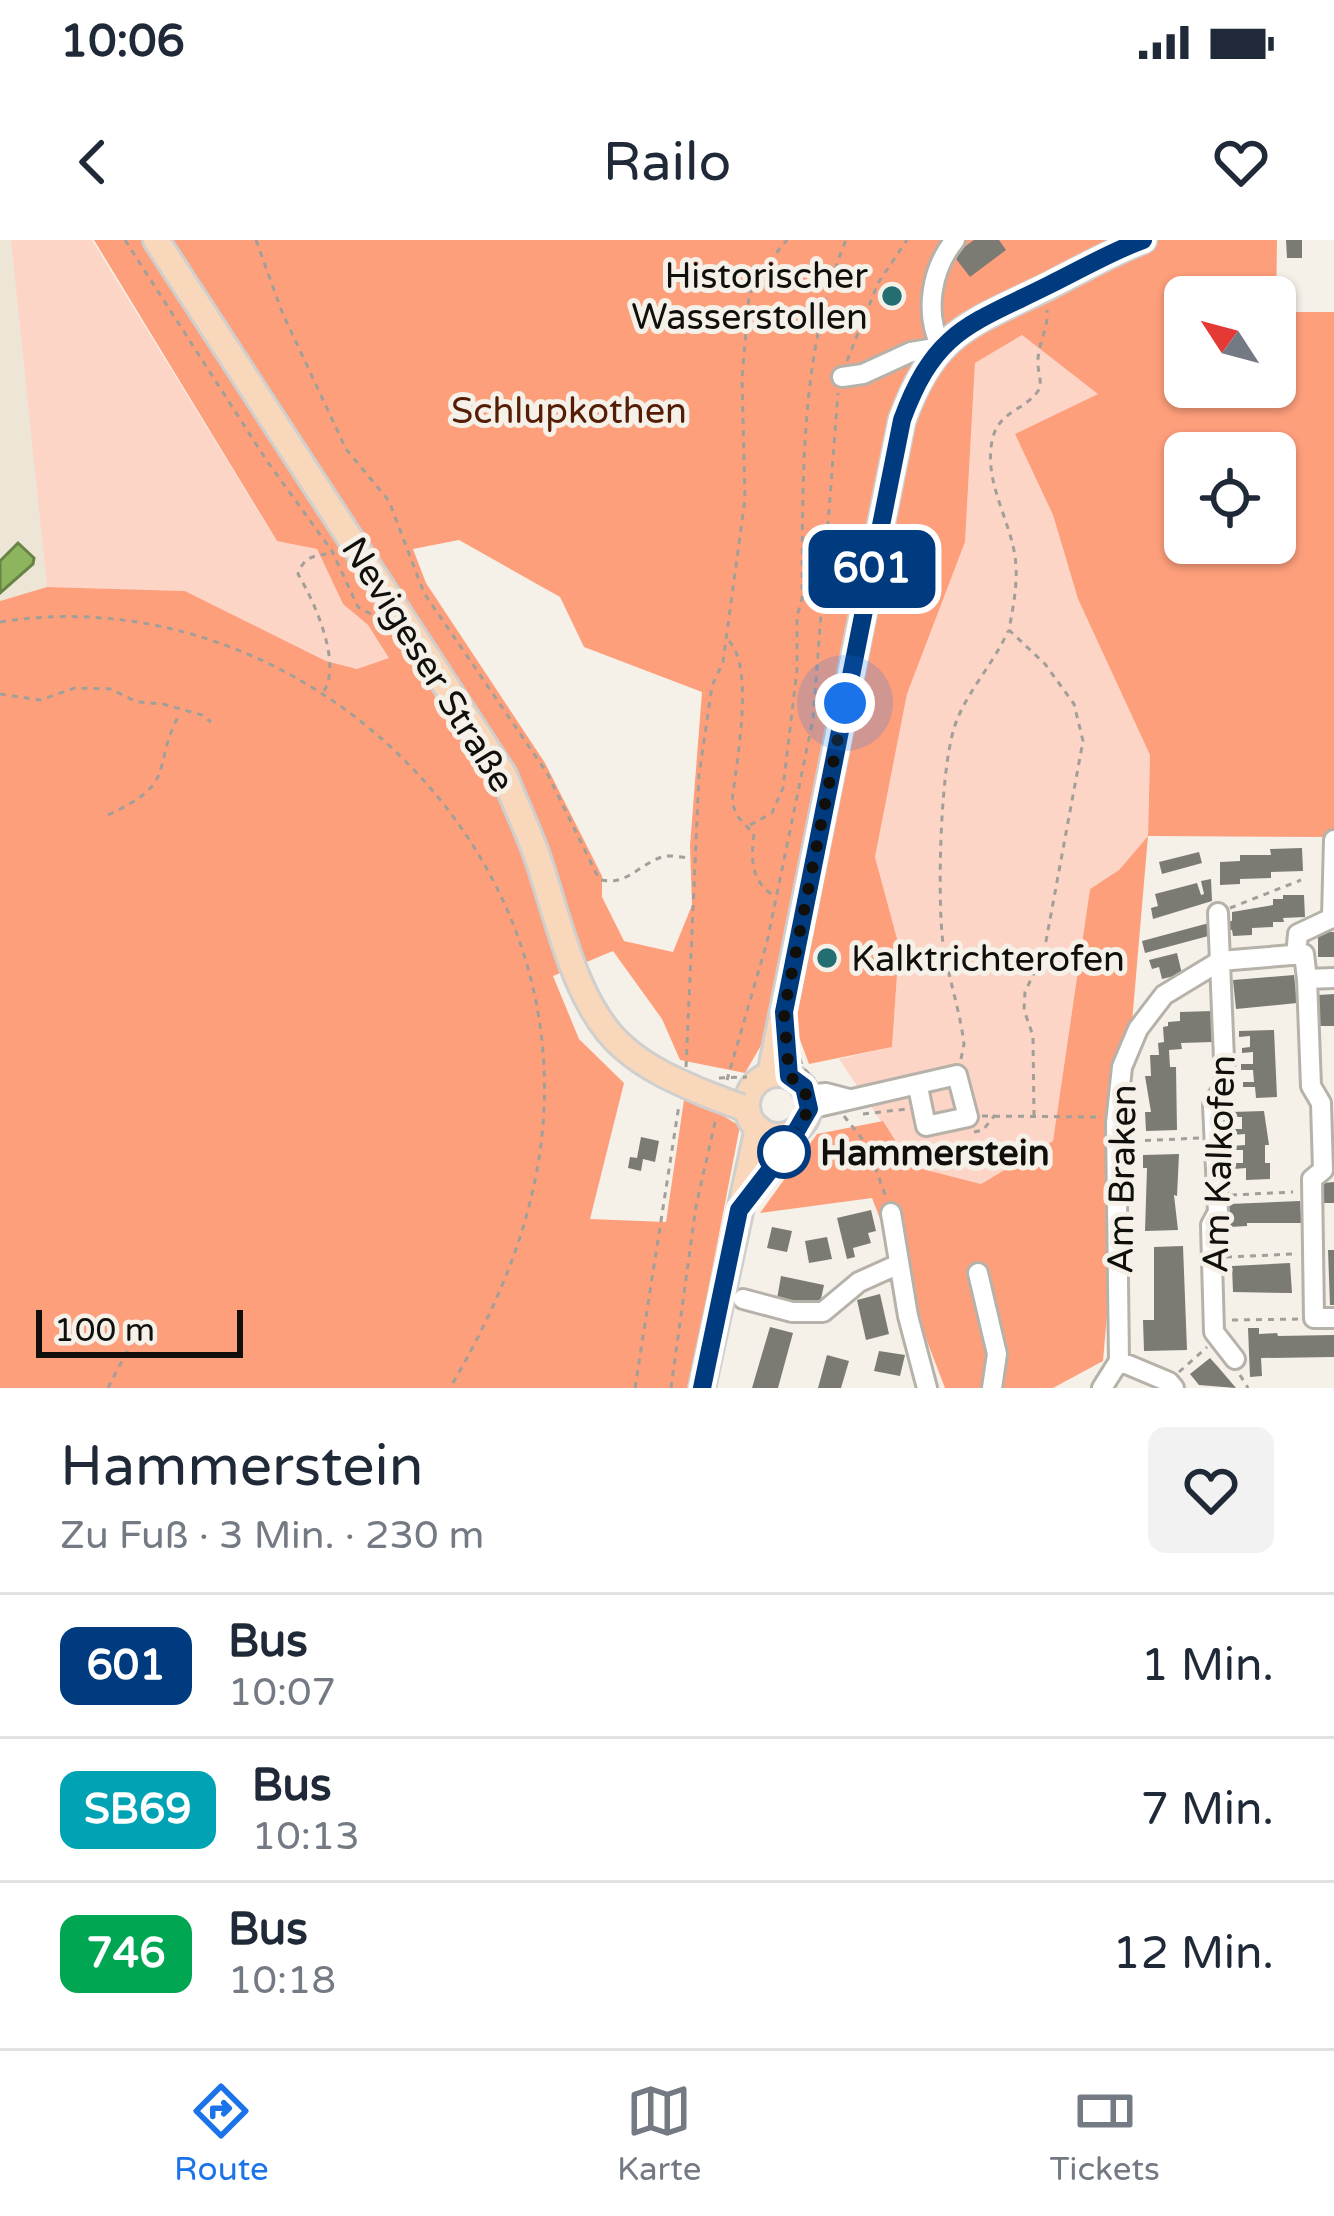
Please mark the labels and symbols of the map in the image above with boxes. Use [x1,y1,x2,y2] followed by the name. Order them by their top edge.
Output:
[631,255,868,339] place label: Historischer Wasserstollen
[1164,276,1296,408] north arrow
[879,283,905,309] marker: Historischer Wasserstollen
[451,390,687,433] park label: Schlupkothen
[332,530,523,800] street label: Nevigeser Straße
[803,530,941,608] line badge: 601
[815,673,875,733] your location
[851,938,1125,981] place label: Kalktrichterofen
[814,945,840,971] marker: Kalktrichterofen
[1194,1054,1245,1274] street label: Am Kalkofen
[1099,1084,1146,1274] street label: Am Braken
[759,1127,809,1177] marker: Hammerstein
[820,1132,1050,1175] place label: Hammerstein
[36,1304,243,1357] scale bar

